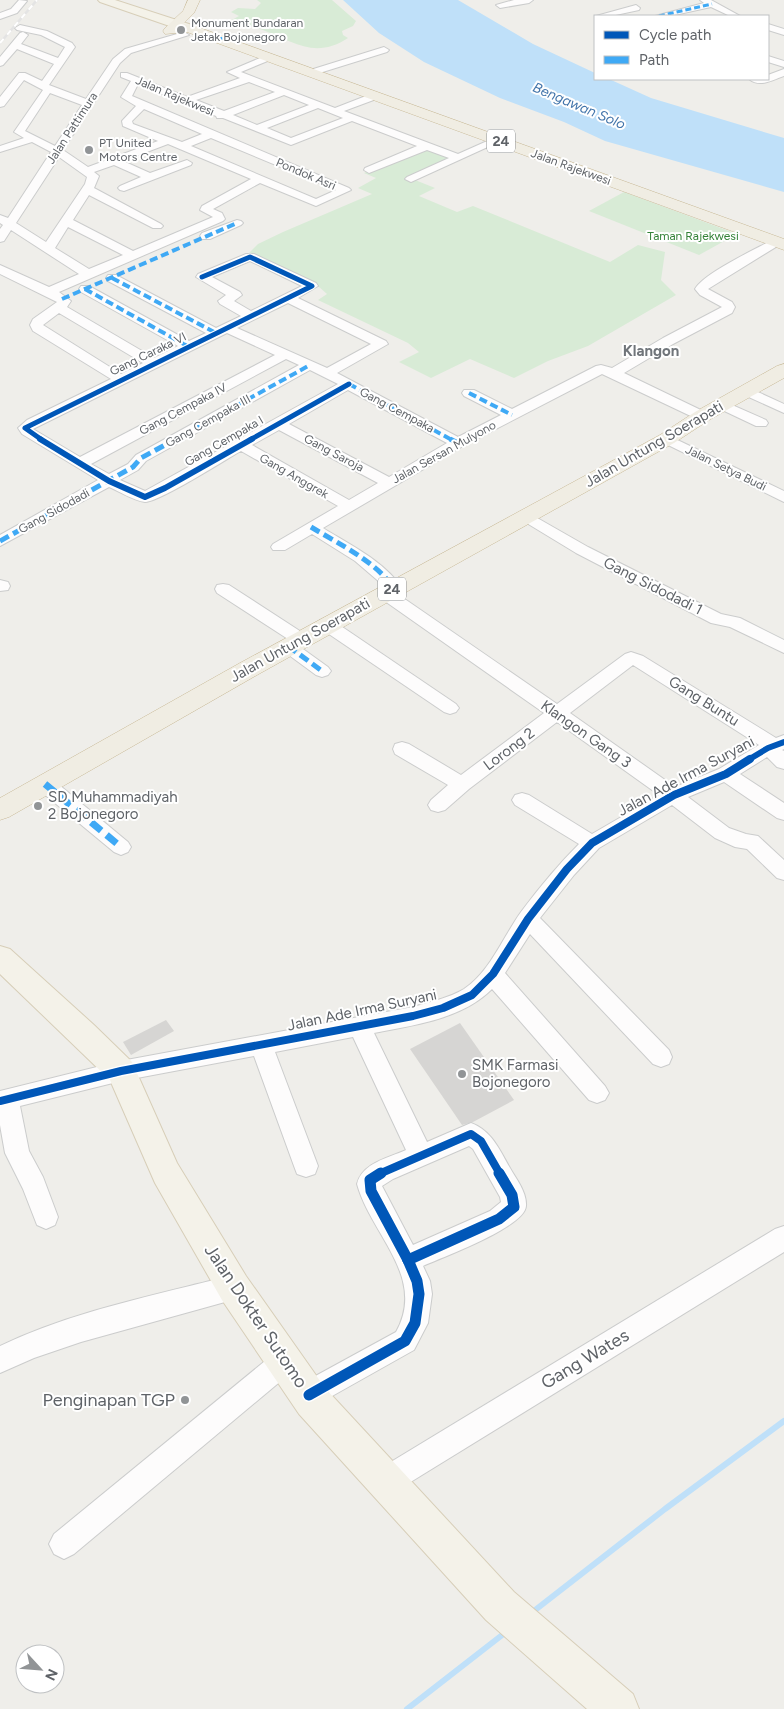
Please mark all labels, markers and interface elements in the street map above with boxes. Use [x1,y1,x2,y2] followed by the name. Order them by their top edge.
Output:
[594,15,769,80] legend
[191,16,304,44] place label: Monument Bundaran Jetak Bojonegoro
[175,24,187,36] marker: Monument Bundaran Jetak Bojonegoro
[639,26,711,44] text: Cycle path
[639,51,669,69] text: Path
[134,73,216,119] street label: Jalan Rajekwesi
[530,79,628,133] water label: Bengawan Solo
[44,90,100,166] street label: Jalan Pattimura
[487,130,515,152] road number: 24
[99,136,178,164] place label: PT United Motors Centre
[83,144,95,156] marker: PT United Motors Centre
[529,146,613,188] street label: Jalan Rajekwesi
[274,155,338,193] street label: Pondok Asri
[647,229,739,243] park label: Taman Rajekwesi
[108,329,188,379] street label: Gang Caraka VI
[623,342,679,360] district label: Klangon
[137,380,230,438] street label: Gang Cempaka IV
[357,384,437,436] street label: Gang Cempaka
[163,392,253,450] street label: Gang Cempaka III
[582,397,726,491] street label: Jalan Untung Soerapati
[182,413,266,469] street label: Gang Cempaka I
[390,418,498,486] street label: Jalan Sersan Mulyono
[302,431,366,475] street label: Gang Saroja
[683,442,769,494] street label: Jalan Setya Budi
[257,451,331,501] street label: Gang Anggrek
[16,486,92,536] street label: Gang Sidodadi
[600,553,706,619] street label: Gang Sidodadi 1
[378,578,406,600] road number: 24
[227,594,373,686] street label: Jalan Untung Soerapati
[665,672,743,730] street label: Gang Buntu
[537,696,635,772] street label: Klangon Gang 3
[480,724,538,774] street label: Lorong 2
[615,732,757,820] street label: Jalan Ade Irma Suryani
[48,788,178,823] place label: SD Muhammadiyah 2 Bojonegoro
[32,800,44,812] marker: SD Muhammadiyah 2 Bojonegoro
[286,985,438,1035] street label: Jalan Ade Irma Suryani
[472,1056,558,1091] place label: SMK Farmasi Bojonegoro
[456,1068,468,1080] marker: SMK Farmasi Bojonegoro
[200,1240,312,1392] street label: Jalan Dokter Sutomo
[537,1324,633,1394] street label: Gang Wates
[43,1389,175,1411] place label: Penginapan TGP
[179,1394,191,1406] marker: Penginapan TGP
[15,1644,65,1694] north arrow
[41,1666,61,1683] text: N

